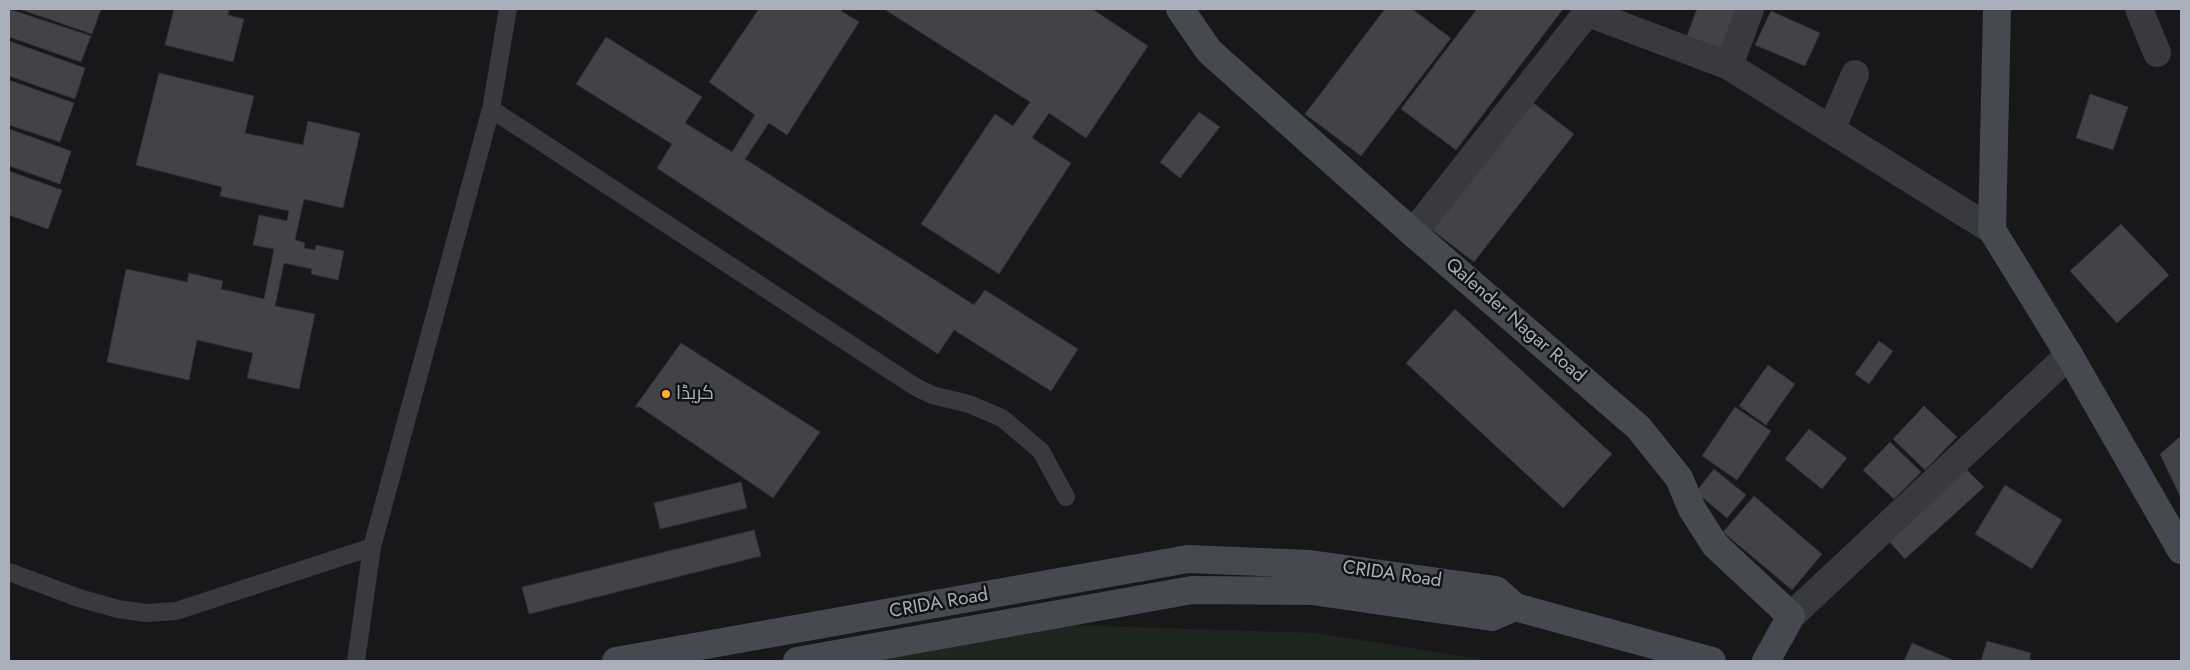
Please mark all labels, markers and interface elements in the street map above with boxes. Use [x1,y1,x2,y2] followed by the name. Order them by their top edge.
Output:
[1440,254,1590,388] street label: Qalender Nagar Road
[676,383,714,405] place label: کریڈا
[660,388,672,400] marker: کریڈا
[1341,557,1443,593] street label: CRIDA Road
[888,584,990,624] street label: CRIDA Road

